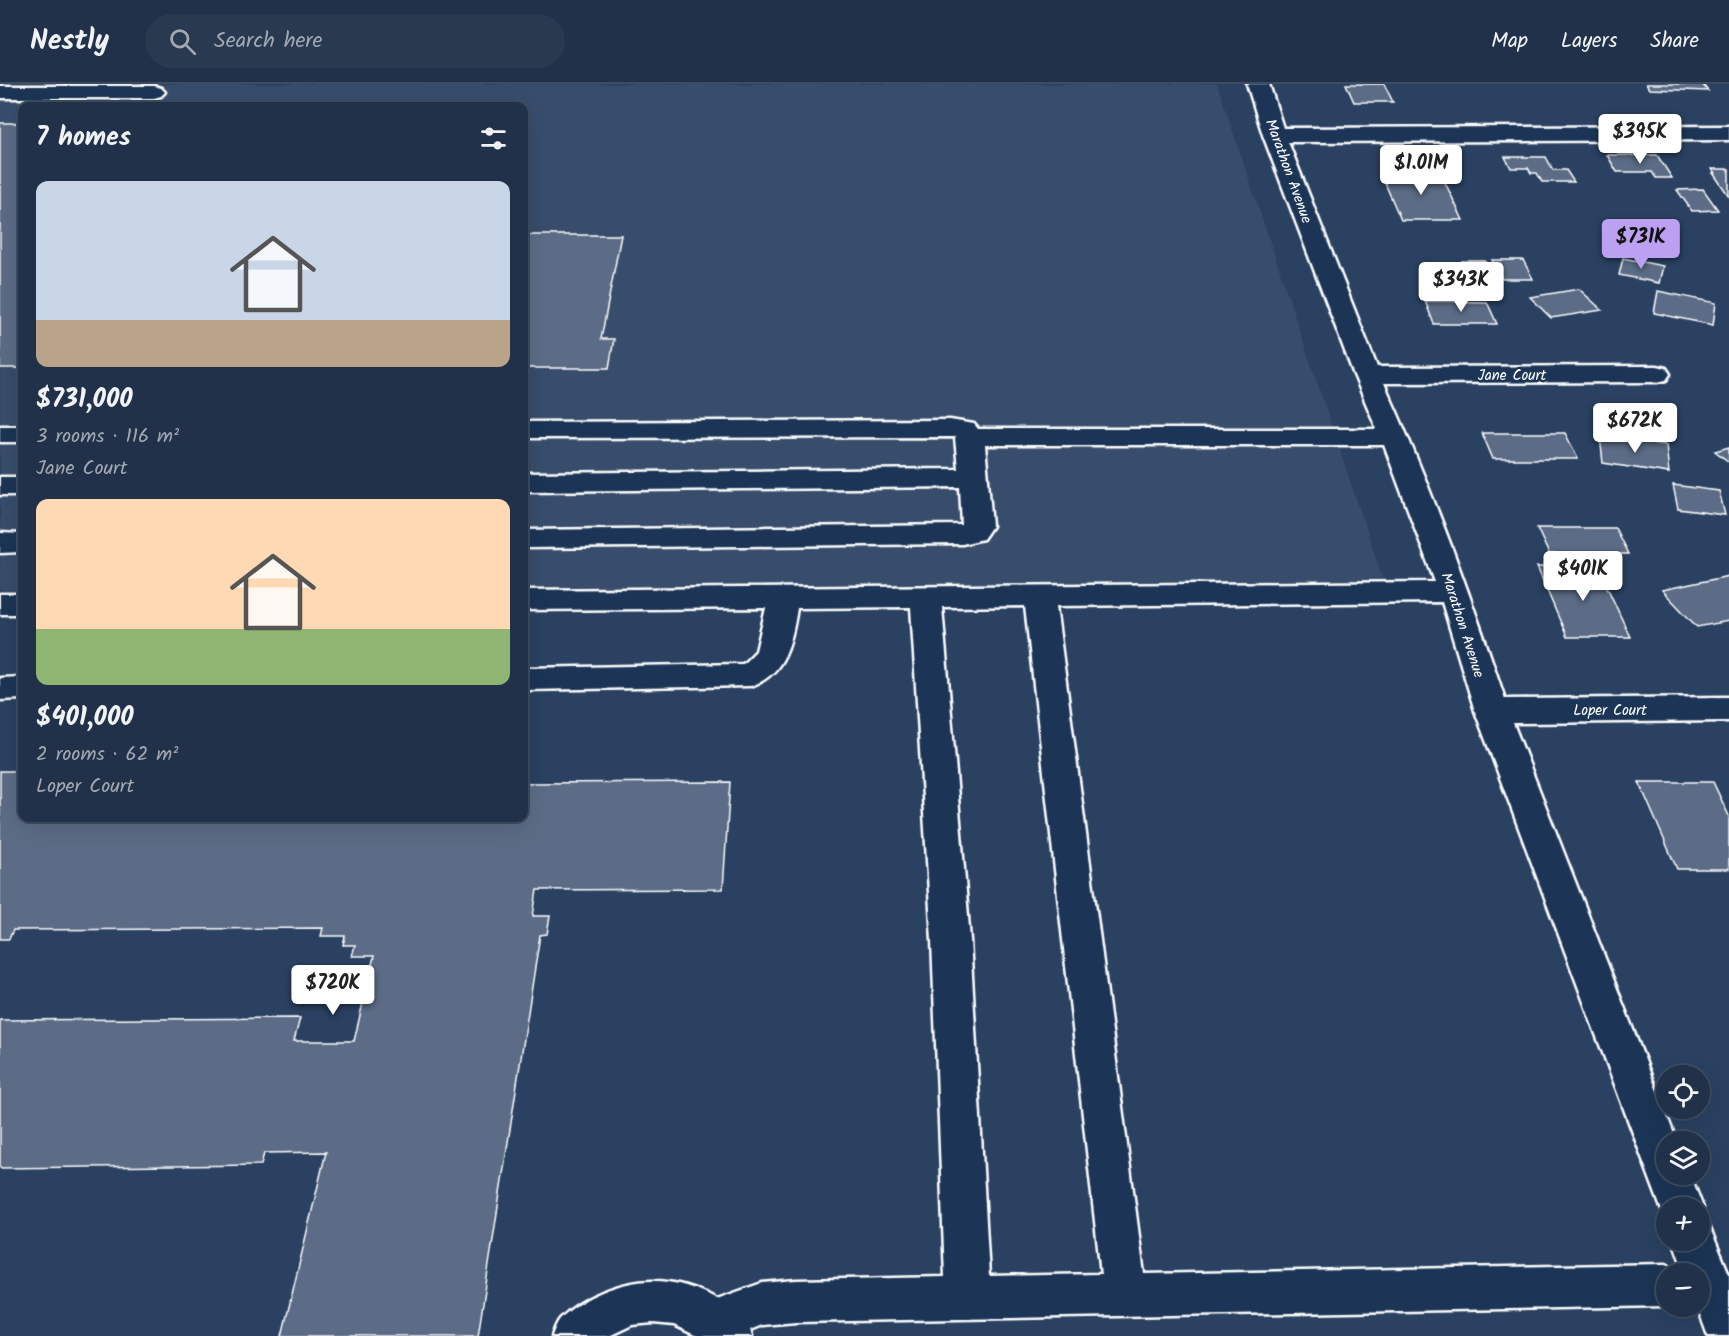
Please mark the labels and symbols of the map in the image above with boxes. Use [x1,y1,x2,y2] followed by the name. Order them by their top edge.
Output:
[1598,114,1682,165] pin: $395K
[1258,116,1318,227] street label: Marathon Avenue
[1372,145,1470,196] pin: $1.01M
[1599,219,1683,270] pin: $731K
[1419,262,1503,313] pin: $343K
[1478,364,1546,388] street label: Jane Court
[1593,403,1677,454] pin: $672K
[1541,551,1625,602] pin: $401K
[1434,569,1490,681] street label: Marathon Avenue
[1573,699,1647,723] street label: Loper Court
[291,965,375,1016] pin: $720K

